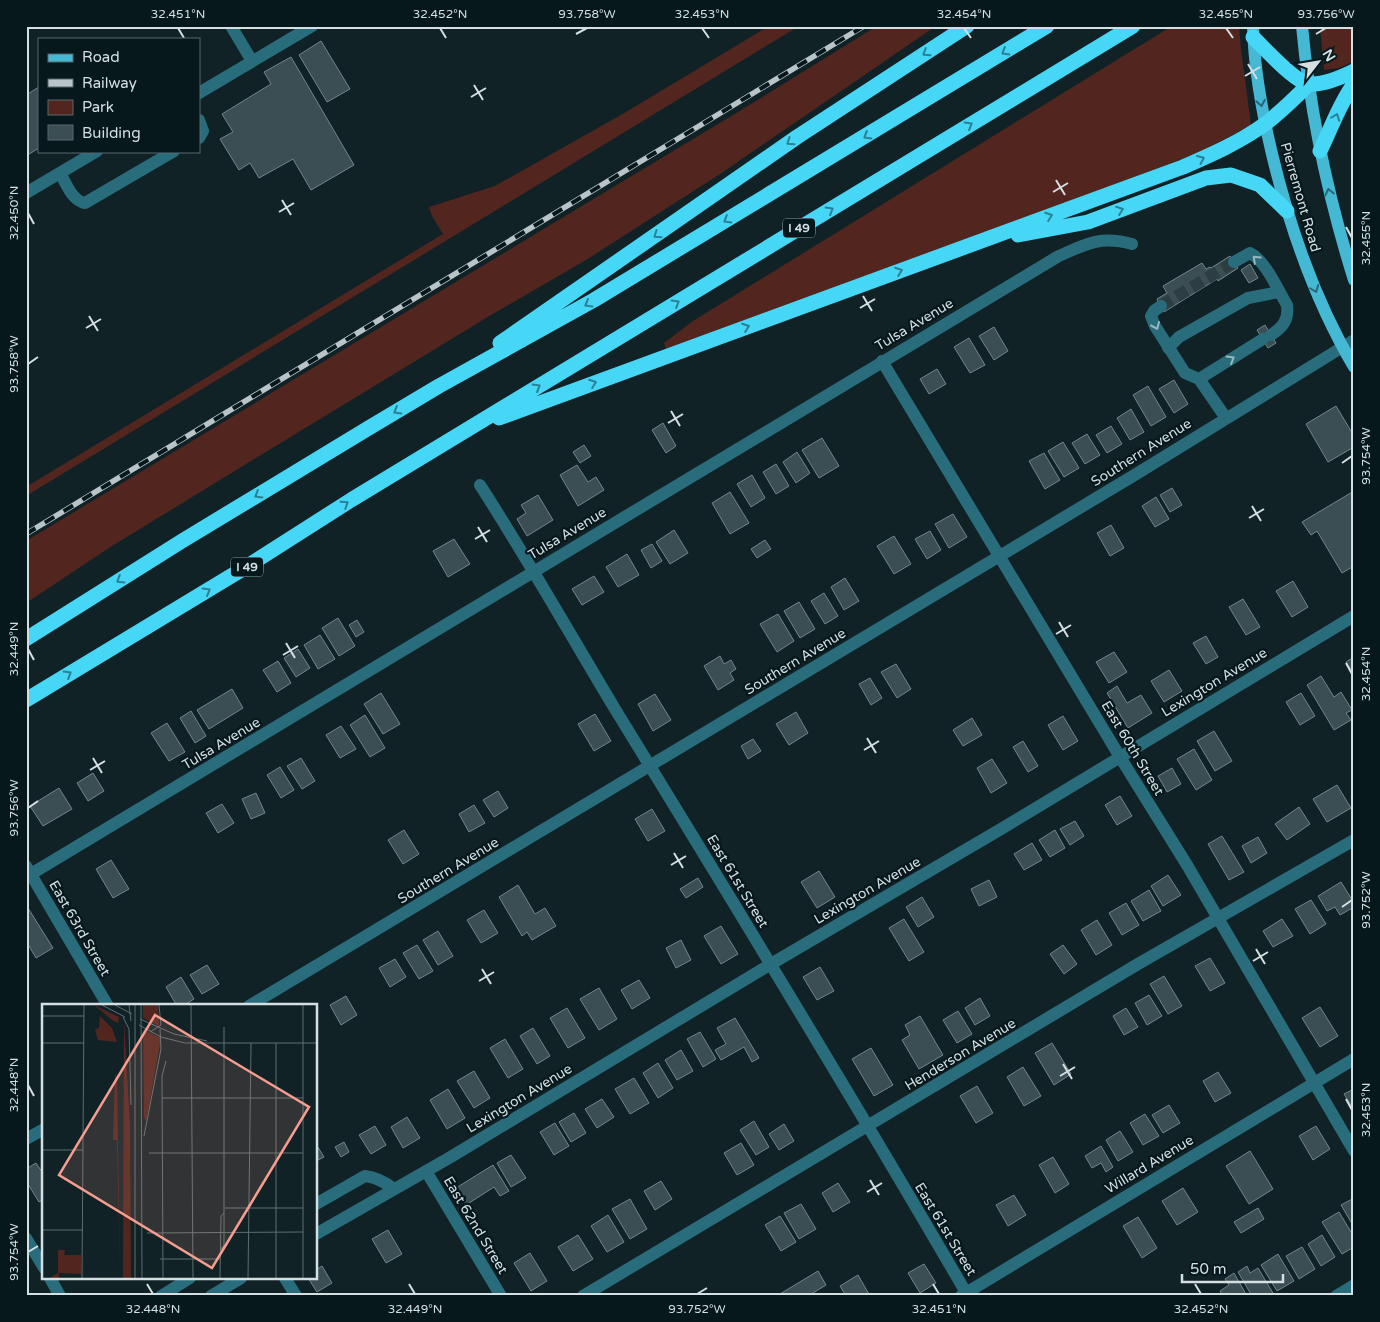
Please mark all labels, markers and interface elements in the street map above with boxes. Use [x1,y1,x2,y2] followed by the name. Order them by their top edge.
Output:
[151,7,205,21] text: 32.451°N
[413,7,467,21] text: 32.452°N
[558,7,616,21] text: 93.758°W
[675,7,729,21] text: 32.453°N
[937,7,991,21] text: 32.454°N
[1199,7,1253,21] text: 32.455°N
[1297,7,1355,21] text: 93.756°W
[38,38,200,152] legend
[1292,38,1342,88] north arrow
[1002,45,1011,55] one-way arrow
[922,46,931,56] one-way arrow
[1319,46,1339,65] text: N
[82,48,120,66] text: Road
[82,74,137,92] text: Railway
[82,98,114,116] text: Park
[1256,98,1266,107] one-way arrow
[1330,113,1340,122] one-way arrow
[964,122,973,132] one-way arrow
[82,124,141,142] text: Building
[863,130,872,140] one-way arrow
[786,136,796,145] one-way arrow
[1277,140,1324,254] street label: Pierremont Road
[1196,155,1205,166] one-way arrow
[7,186,21,240] text: 32.450°N
[1324,188,1335,196] one-way arrow
[825,206,834,216] one-way arrow
[1115,206,1124,216] one-way arrow
[1359,211,1373,265] text: 32.455°N
[1044,212,1053,222] one-way arrow
[724,213,733,223] one-way arrow
[783,218,815,238] road number: I 49
[653,228,662,238] one-way arrow
[1253,256,1262,265] one-way arrow
[894,267,903,277] one-way arrow
[1309,285,1319,293] one-way arrow
[872,294,956,354] street label: Tulsa Avenue
[585,297,594,307] one-way arrow
[671,299,680,309] one-way arrow
[1149,321,1160,330] one-way arrow
[741,323,750,333] one-way arrow
[7,335,21,393] text: 93.758°W
[1226,356,1235,365] one-way arrow
[589,379,597,389] one-way arrow
[532,383,541,393] one-way arrow
[394,404,403,414] one-way arrow
[1088,415,1195,490] street label: Southern Avenue
[1359,427,1373,485] text: 93.754°W
[255,489,264,498] one-way arrow
[339,501,348,510] one-way arrow
[525,503,609,563] street label: Tulsa Avenue
[231,558,263,576] road number: I 49
[116,574,125,584] one-way arrow
[202,587,211,597] one-way arrow
[7,622,21,676] text: 32.449°N
[742,624,849,698] street label: Southern Avenue
[1158,644,1270,721] street label: Lexington Avenue
[1359,647,1373,701] text: 32.454°N
[63,671,72,681] one-way arrow
[1098,698,1168,799] street label: East 60th Street
[179,713,263,773] street label: Tulsa Avenue
[7,779,21,837] text: 93.756°W
[703,832,772,931] street label: East 61st Street
[395,833,502,907] street label: Southern Avenue
[811,853,924,928] street label: Lexington Avenue
[1359,871,1373,929] text: 93.752°W
[45,877,114,980] street label: East 63rd Street
[42,1004,318,1280] inset map
[902,1015,1019,1094] street label: Henderson Avenue
[7,1058,21,1112] text: 32.448°N
[463,1060,575,1137] street label: Lexington Avenue
[1359,1083,1373,1137] text: 32.453°N
[1102,1131,1197,1197] street label: Willard Avenue
[440,1173,512,1278] street label: East 62nd Street
[911,1180,980,1279] street label: East 61st Street
[7,1223,21,1281] text: 93.754°W
[1182,1252,1284,1284] scale bar
[1190,1260,1227,1278] text: 50 m
[126,1302,180,1316] text: 32.448°N
[388,1302,442,1316] text: 32.449°N
[668,1302,726,1316] text: 93.752°W
[912,1302,966,1316] text: 32.451°N
[1174,1302,1228,1316] text: 32.452°N

